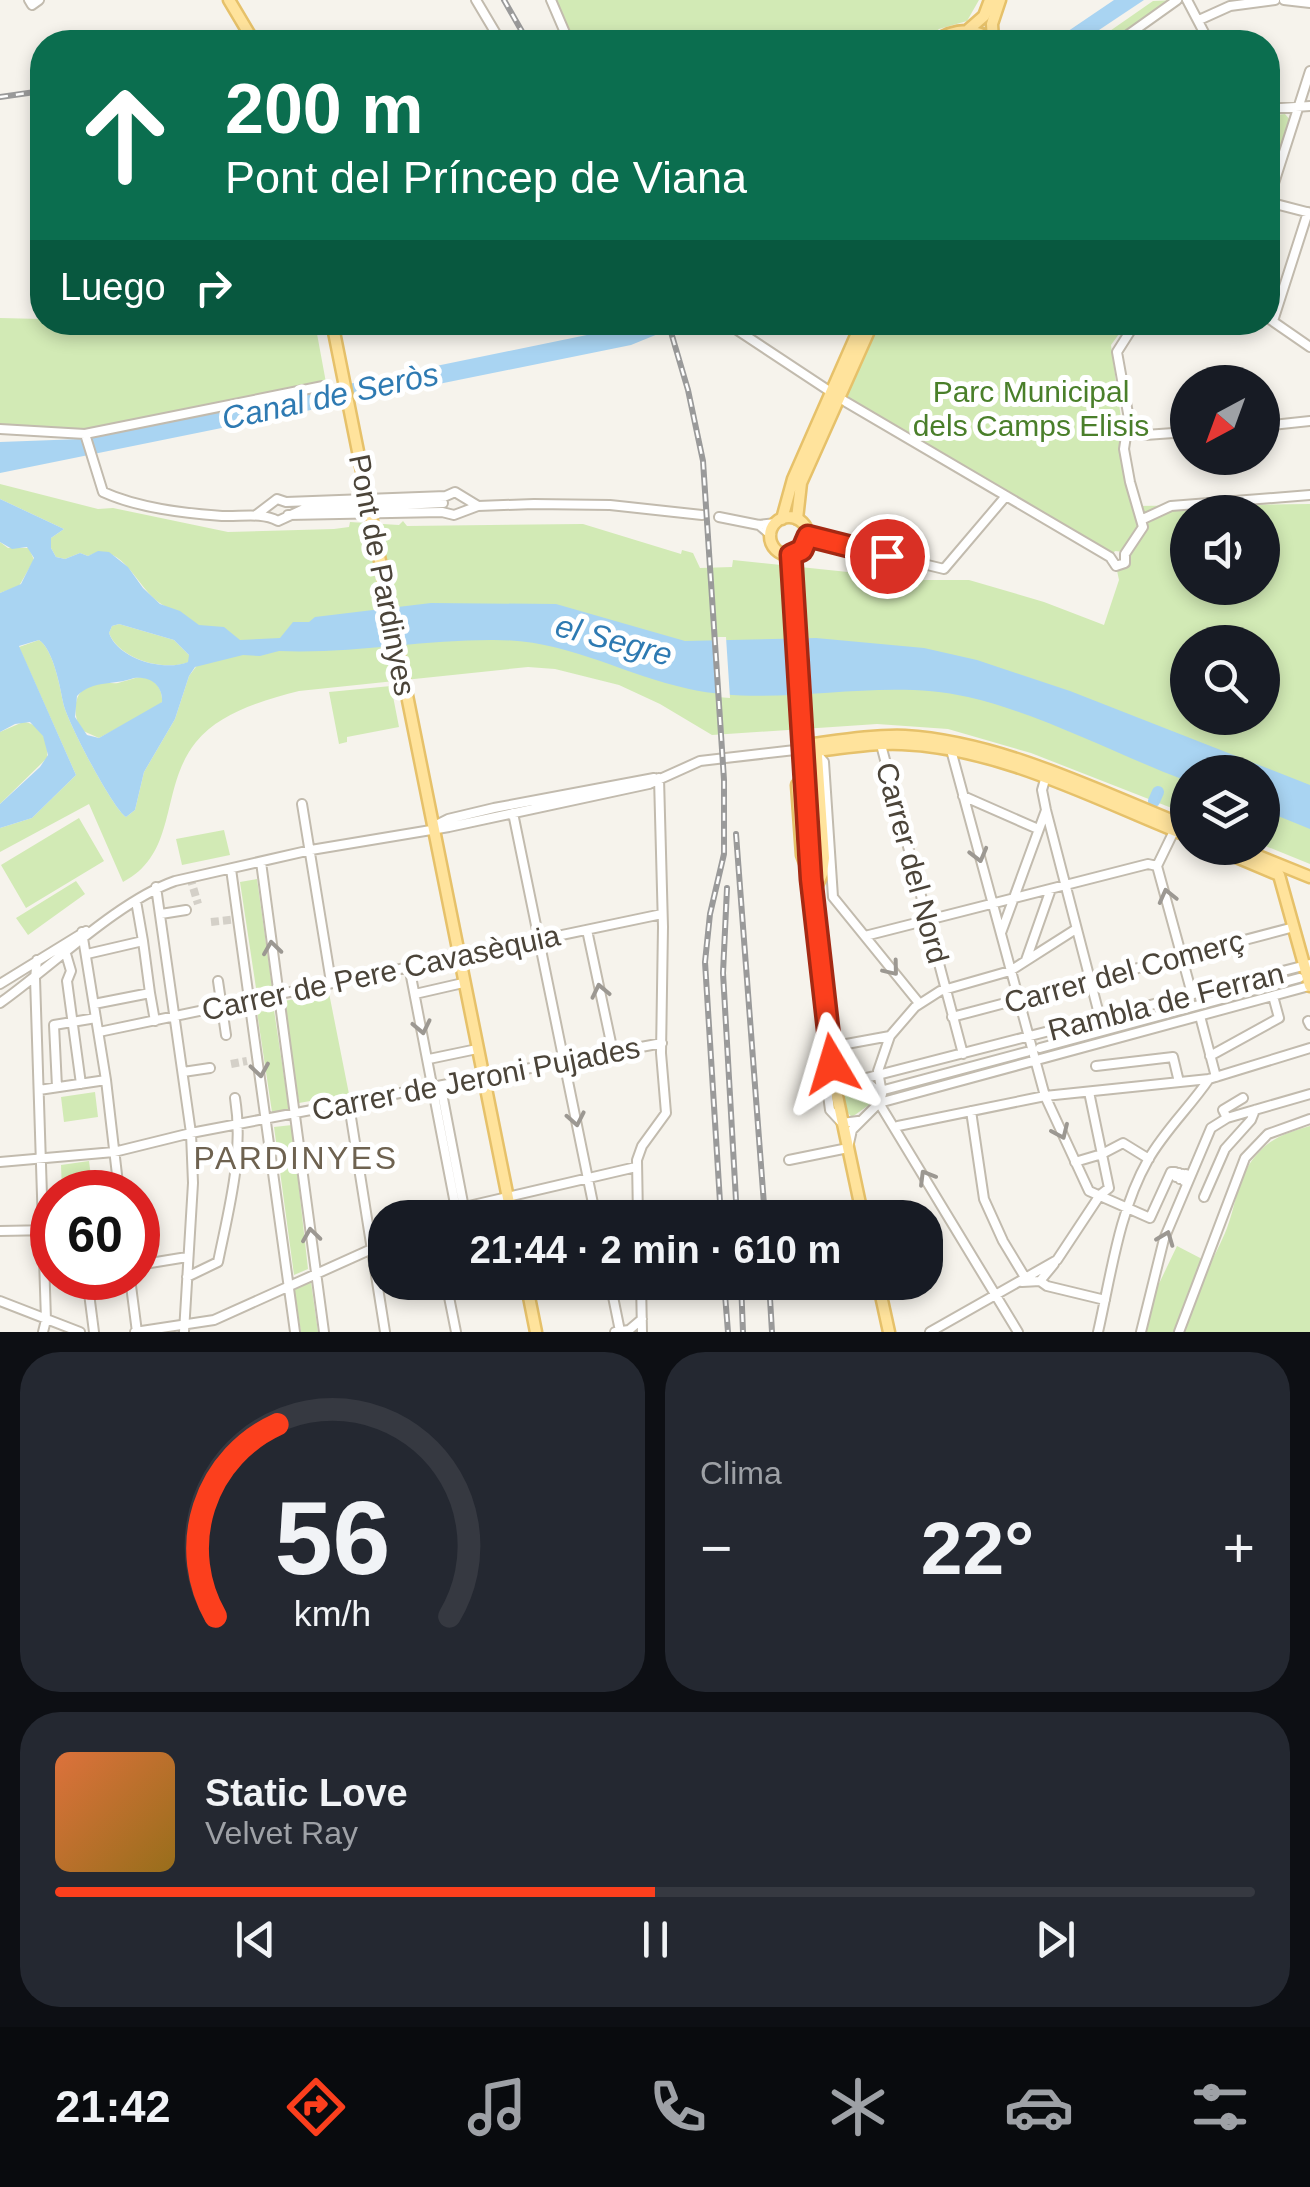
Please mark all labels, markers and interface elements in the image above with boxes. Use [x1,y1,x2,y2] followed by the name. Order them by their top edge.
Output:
[60,70,190,200] icon: ahead
[225,70,423,148] text: 200 m
[225,152,747,203] text: Pont del Príncep de Viana
[186,260,241,315] icon: right
[60,266,166,308] text: Luego
[218,355,442,437] water label: Canal de Seròs
[1170,365,1280,475] north arrow
[1170,365,1280,865] map controls
[913,375,1149,442] park label: Parc Municipal dels Camps Elisis
[343,451,422,698] street label: Pont de Pardinyes
[1170,495,1280,605] button: sound
[845,514,930,599] pin
[860,529,915,584] icon: arrive
[552,607,676,673] water label: el Segre
[1170,625,1280,735] button: search
[1170,755,1280,865] button: layers
[870,759,955,967] street label: Carrer del Nord
[967,846,988,863] one-way arrow
[1157,888,1178,905] one-way arrow
[199,918,563,1027] street label: Carrer de Pere Cavasèquia
[1000,924,1247,1019] street label: Carrer del Comerç
[263,940,284,956] one-way arrow
[1045,956,1287,1047] street label: Rambla de Ferran
[880,958,898,976] one-way arrow
[591,983,612,1000] one-way arrow
[780,1012,884,1116] position arrow
[411,1019,432,1036] one-way arrow
[309,1030,643,1127] street label: Carrer de Jeroni Pujades
[248,1061,269,1078] one-way arrow
[564,1111,585,1128] one-way arrow
[1049,1122,1069,1140] one-way arrow
[193,1140,399,1176] district label: PARDINYES
[30,1170,160,1300] speed limit sign: 60
[919,1170,938,1188] one-way arrow
[302,1227,323,1244] one-way arrow
[470,1229,841,1271] text: 21:44 · 2 min · 610 m
[1154,1230,1174,1248] one-way arrow
[700,1455,782,1491] text: Clima
[275,1480,390,1596] text: 56
[921,1506,1034,1590] text: 22°
[700,1517,732,1579] text: −
[1223,1517,1255,1579] text: +
[294,1594,371,1634] text: km/h
[205,1772,408,1814] text: Static Love
[205,1815,358,1851] text: Velvet Ray
[228,1912,283,1967] icon: previous
[628,1912,683,1967] icon: pause
[1028,1912,1083,1967] icon: next
[281,2072,351,2142] icon: directions
[462,2072,532,2142] icon: music
[643,2072,713,2142] icon: phone
[823,2072,893,2142] icon: climate
[1004,2072,1074,2142] icon: car
[1185,2072,1255,2142] icon: filters
[55,2081,170,2132] text: 21:42

